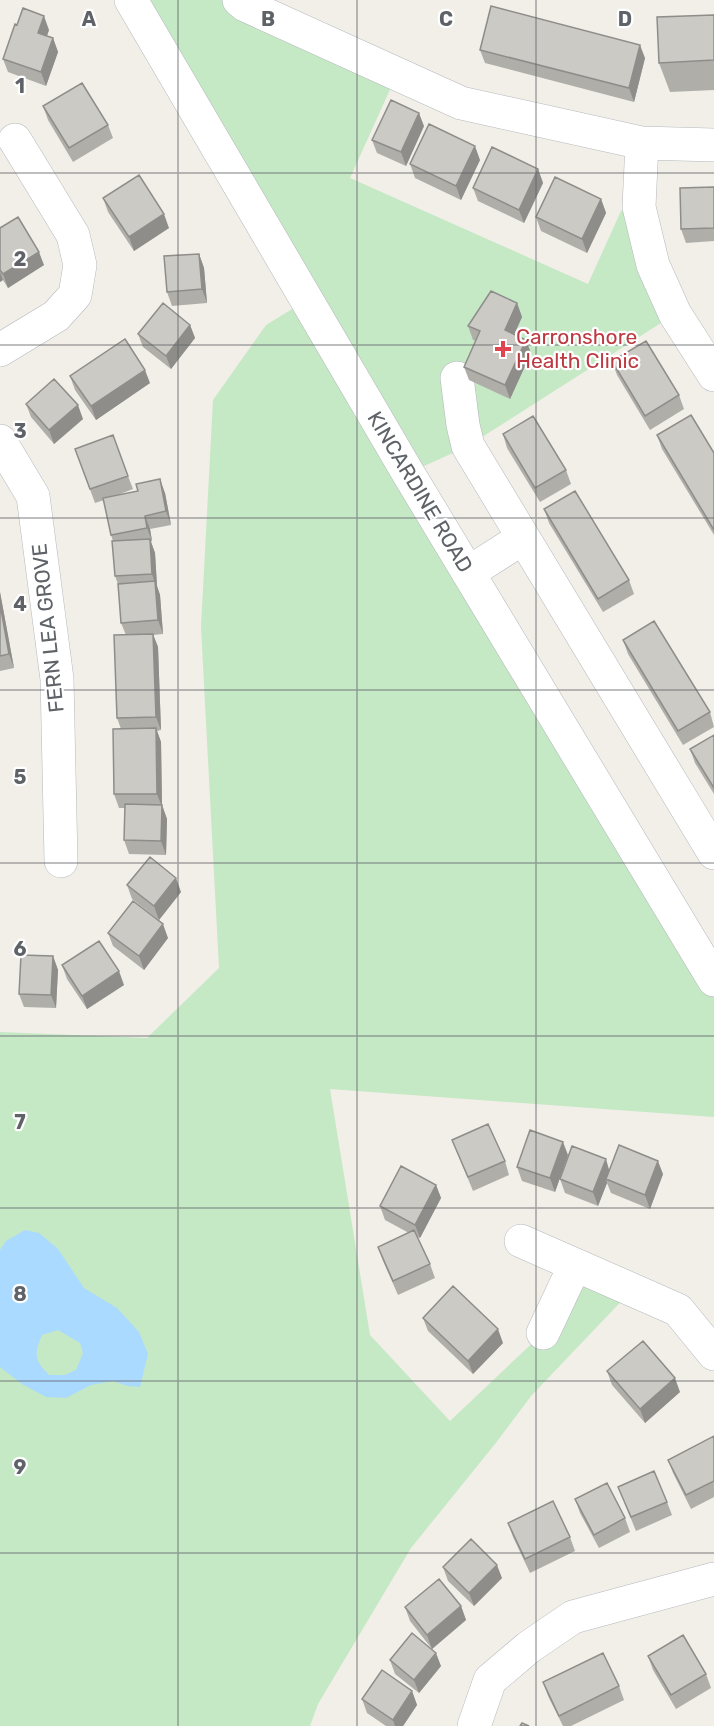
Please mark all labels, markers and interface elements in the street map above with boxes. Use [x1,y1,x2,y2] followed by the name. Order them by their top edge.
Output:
[82,7,97,31] text: A
[261,7,275,31] text: B
[439,7,453,31] text: C
[618,7,632,31] text: D
[15,74,25,98] text: 1
[14,247,27,271] text: 2
[516,324,639,373] place label: Carronshore Health Clinic
[494,340,512,358] marker: Carronshore Health Clinic
[362,407,478,577] street label: KINCARDINE ROAD
[13,419,27,443] text: 3
[26,542,69,714] street label: FERN LEA GROVE
[13,592,27,616] text: 4
[14,765,27,789] text: 5
[13,937,27,961] text: 6
[14,1110,26,1134] text: 7
[13,1282,27,1306] text: 8
[14,1455,27,1479] text: 9

